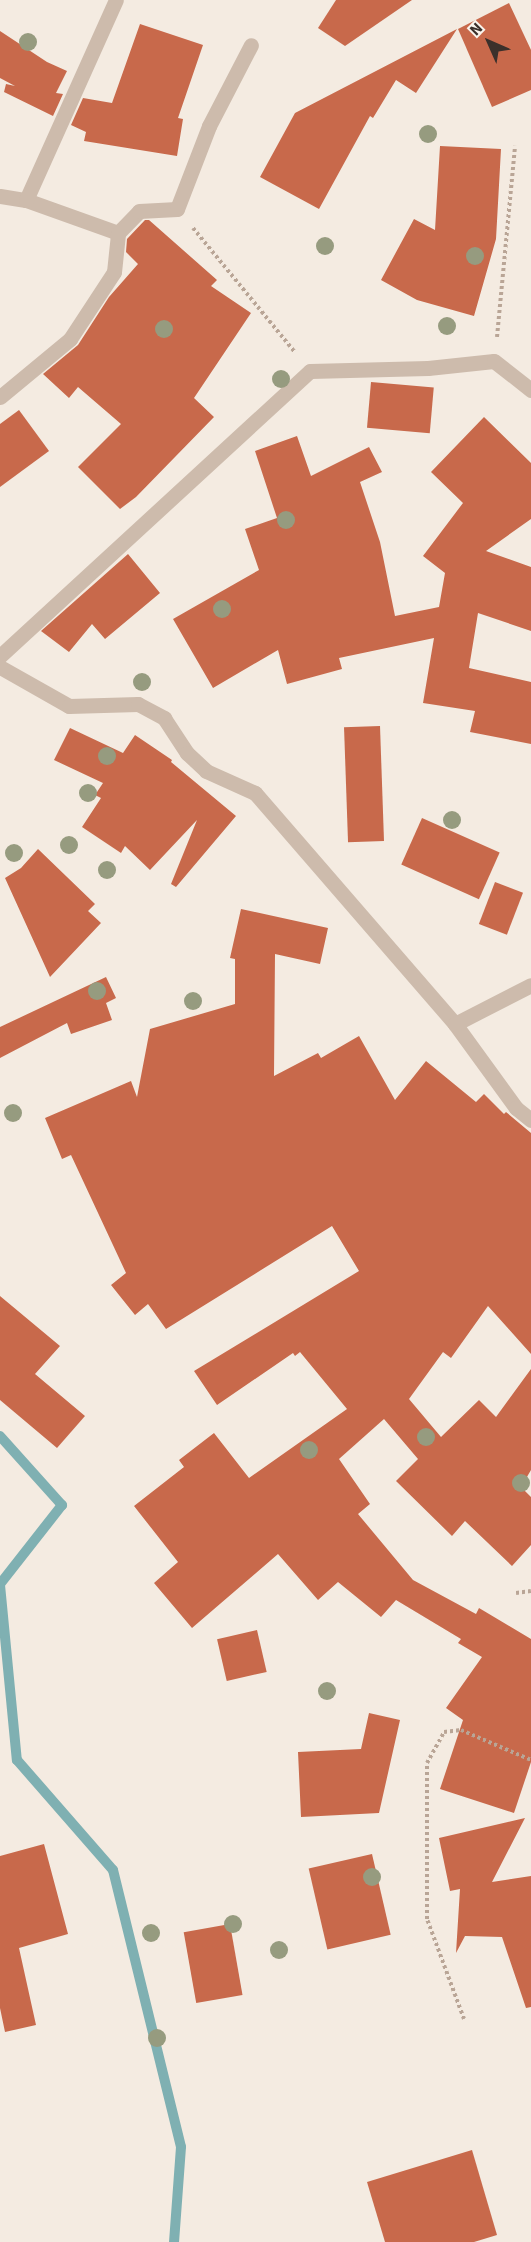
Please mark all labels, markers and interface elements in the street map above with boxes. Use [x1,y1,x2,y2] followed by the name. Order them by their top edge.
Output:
[459,12,519,72] north arrow
[465,18,488,41] text: N

